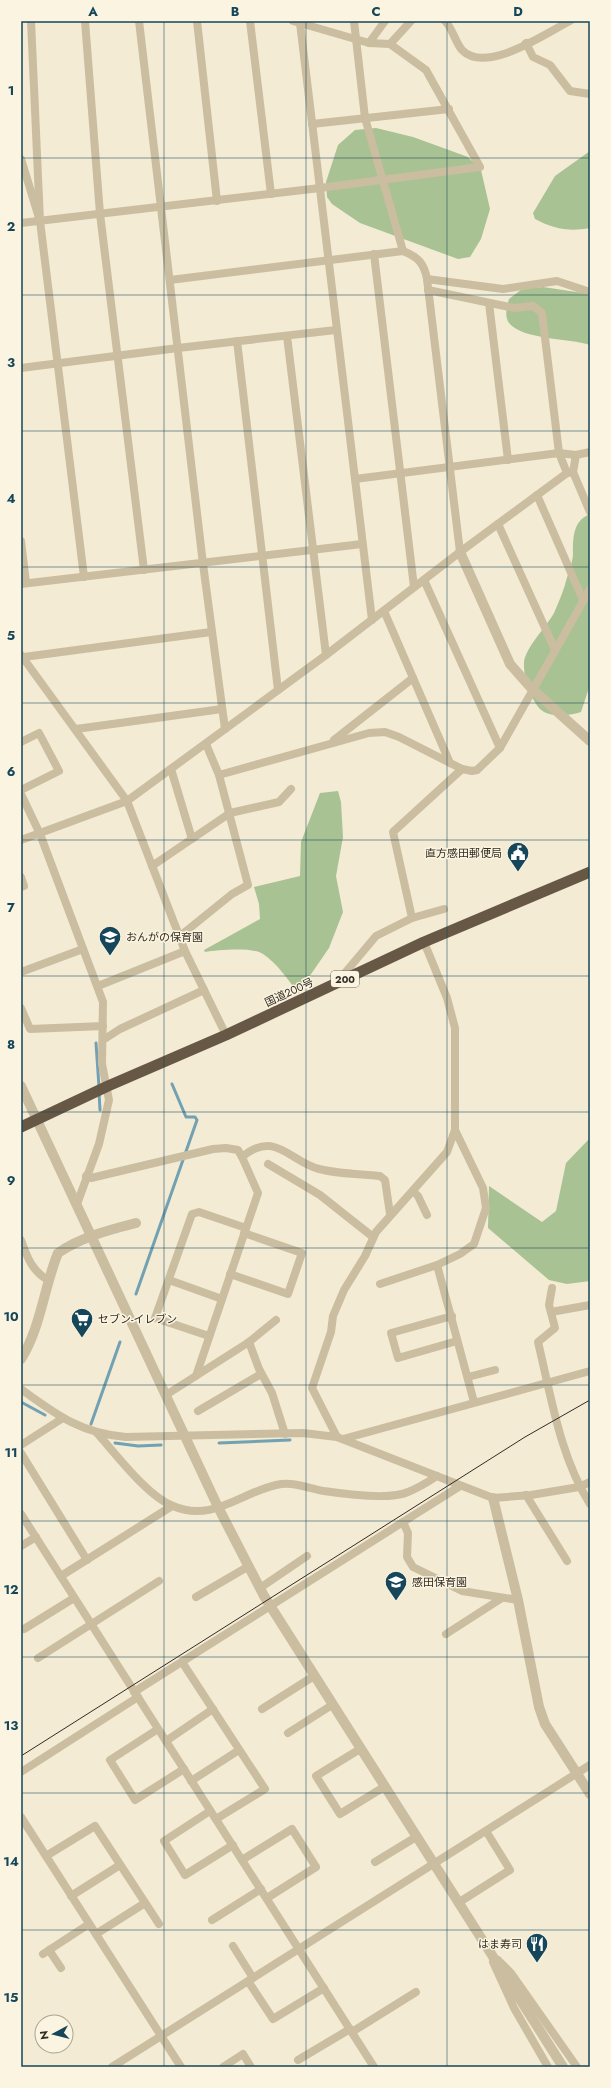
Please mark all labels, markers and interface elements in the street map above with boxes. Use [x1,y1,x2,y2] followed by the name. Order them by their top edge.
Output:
[87,2,98,21] text: A
[231,2,240,21] text: B
[371,2,381,21] text: C
[513,2,523,21] text: D
[8,81,14,100] text: 1
[7,217,15,236] text: 2
[7,353,15,372] text: 3
[6,489,16,508] text: 4
[7,626,15,645] text: 5
[7,762,16,781] text: 6
[505,840,531,873] public building icon: 直方感田郵便局
[425,845,502,861] place label: 直方感田郵便局
[7,898,15,917] text: 7
[97,924,123,957] school or university icon: おんがの保育園
[126,929,203,945] place label: おんがの保育園
[331,971,359,987] road number: 200
[262,974,316,1010] street label: 国道200号
[7,1035,15,1054] text: 8
[7,1171,16,1190] text: 9
[69,1306,95,1339] supermarket icon: セブン-イレブン
[3,1307,19,1326] text: 10
[98,1311,177,1327] place label: セブン-イレブン
[4,1443,18,1462] text: 11
[383,1569,409,1602] school or university icon: 感田保育園
[412,1574,467,1590] place label: 感田保育園
[3,1580,19,1599] text: 12
[4,1716,18,1735] text: 13
[3,1852,19,1871] text: 14
[524,1931,550,1964] restaurant icon: はま寿司
[478,1936,522,1952] place label: はま寿司
[3,1988,19,2007] text: 15
[34,2014,74,2054] north arrow
[36,2030,53,2041] text: N

